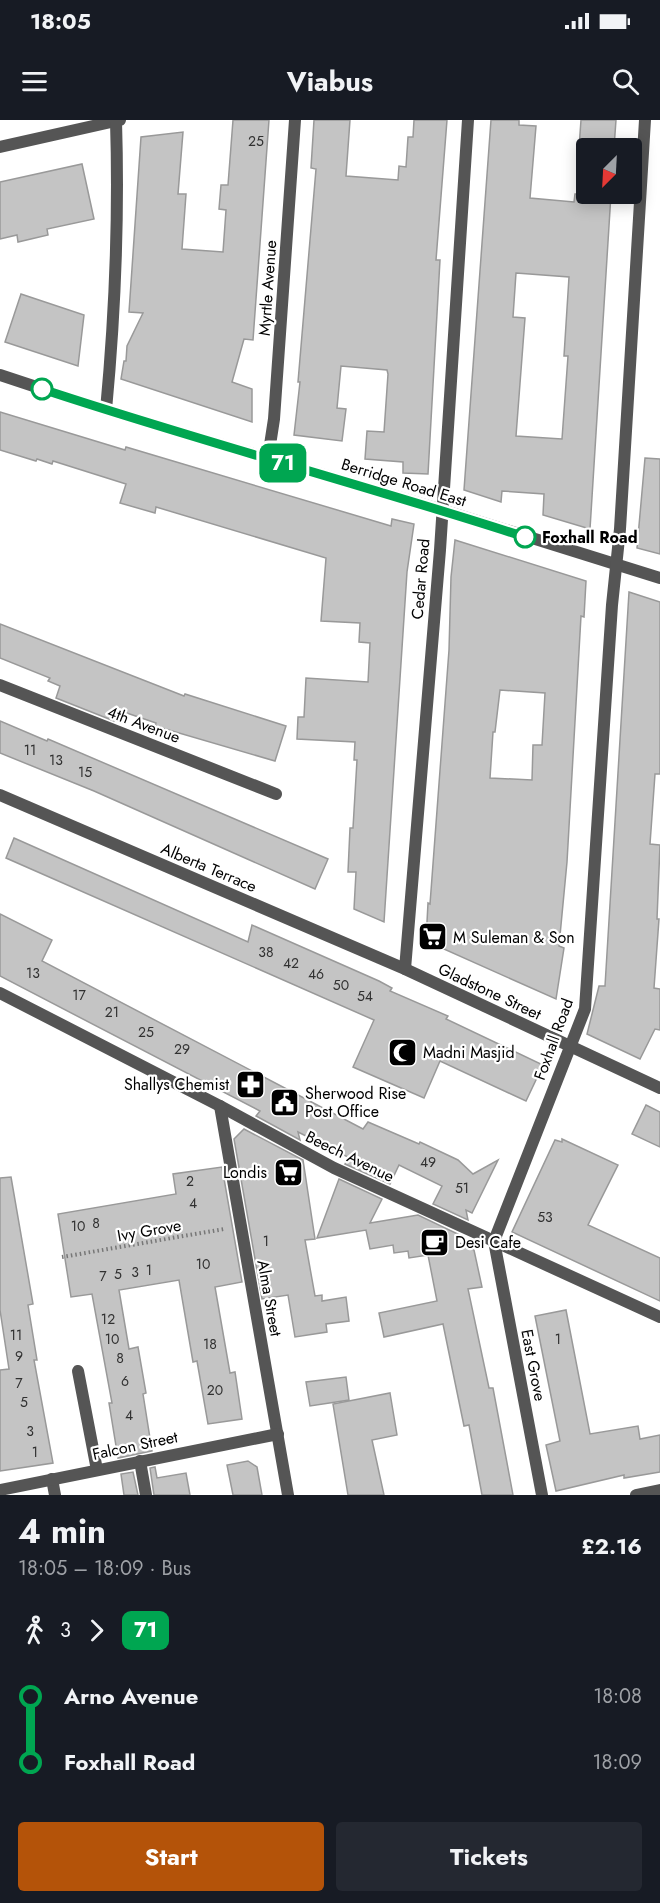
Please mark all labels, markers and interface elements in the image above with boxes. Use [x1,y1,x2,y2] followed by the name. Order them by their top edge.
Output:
[30,5,91,37] text: 18:05
[287,62,373,101] text: Viabus
[18,65,51,98] icon: menu
[609,65,642,98] icon: search
[248,131,264,151] house number: 25
[576,138,642,204] north arrow
[576,138,642,204] map controls
[253,239,282,337] street label: Myrtle Avenue
[31,378,53,400] unlabelled marker
[256,444,310,482] line badge: 71
[271,448,295,478] text: 71
[338,453,469,512] street label: Berridge Road East
[514,526,536,548] marker: Foxhall Road
[542,526,638,549] place label: Foxhall Road
[406,538,435,620] street label: Cedar Road
[104,700,184,749] street label: 4th Avenue
[24,740,36,760] house number: 11
[49,750,63,770] house number: 13
[78,762,92,782] house number: 15
[157,837,260,898] street label: Alberta Terrace
[416,921,448,953] supermarket icon: M Suleman & Son
[453,926,575,949] place label: M Suleman & Son
[258,942,274,962] house number: 38
[283,953,299,973] house number: 42
[434,957,545,1026] street label: Gladstone Street
[26,963,40,983] house number: 13
[308,964,324,984] house number: 46
[333,975,349,995] house number: 50
[72,985,86,1005] house number: 17
[357,986,373,1006] house number: 54
[528,995,579,1083] street label: Foxhall Road
[105,1002,119,1022] house number: 21
[138,1022,154,1042] house number: 25
[386,1036,418,1068] mosque icon: Madni Masjid
[174,1039,190,1059] house number: 29
[423,1041,515,1064] place label: Madni Masjid
[234,1068,266,1100] pharmacy icon: Shallys Chemist
[124,1073,229,1096] place label: Shallys Chemist
[305,1082,406,1123] place label: Sherwood Rise Post Office
[268,1086,300,1118] public building icon: Sherwood Rise Post Office
[302,1125,398,1188] street label: Beech Avenue
[420,1152,436,1172] house number: 49
[272,1156,304,1188] supermarket icon: Londis
[223,1161,267,1184] place label: Londis
[186,1171,194,1191] house number: 2
[455,1178,469,1198] house number: 51
[189,1193,197,1213] house number: 4
[537,1207,553,1227] house number: 53
[92,1213,100,1233] house number: 8
[115,1214,183,1247] street label: Ivy Grove
[71,1216,85,1236] house number: 10
[418,1226,450,1258] cafe icon: Desi Cafe
[263,1231,269,1251] house number: 1
[455,1231,521,1254] place label: Desi Cafe
[196,1254,210,1274] house number: 10
[251,1258,288,1338] street label: Alma Street
[146,1260,152,1280] house number: 1
[131,1262,139,1282] house number: 3
[114,1264,122,1284] house number: 5
[99,1266,107,1286] house number: 7
[101,1309,115,1329] house number: 12
[10,1325,22,1345] house number: 11
[515,1327,552,1403] street label: East Grove
[105,1329,119,1349] house number: 10
[555,1329,561,1349] house number: 1
[203,1334,217,1354] house number: 18
[15,1346,23,1366] house number: 9
[116,1348,124,1368] house number: 8
[121,1371,129,1391] house number: 6
[15,1373,23,1393] house number: 7
[207,1380,223,1400] house number: 20
[20,1392,28,1412] house number: 5
[125,1405,133,1425] house number: 4
[26,1421,34,1441] house number: 3
[90,1425,180,1466] street label: Falcon Street
[32,1442,38,1462] house number: 1
[18,1508,106,1555] text: 4 min
[581,1530,642,1562] text: £2.16
[18,1554,191,1583] text: 18:05 – 18:09 · Bus
[18,1614,51,1647] icon: walk
[80,1614,113,1647] icon: forward
[134,1615,157,1645] text: 71
[60,1616,71,1645] text: 3
[64,1680,198,1712] text: Arno Avenue
[593,1682,642,1711] text: 18:08
[64,1746,195,1778] text: Foxhall Road
[593,1748,642,1777] text: 18:09
[18,1822,324,1891] button: Start
[336,1822,642,1891] button: Tickets

